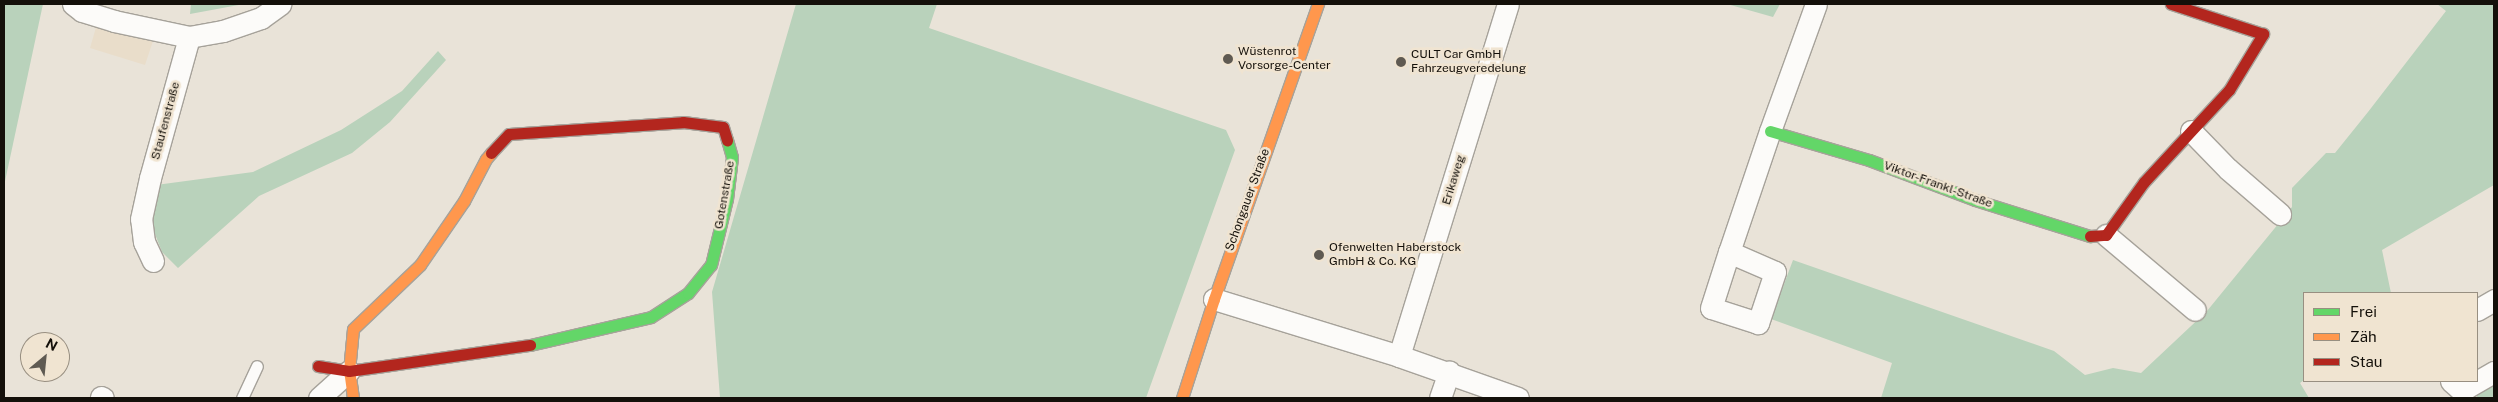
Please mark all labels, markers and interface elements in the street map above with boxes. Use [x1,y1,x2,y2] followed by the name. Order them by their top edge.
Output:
[1238,45,1331,73] place label: Wüstenrot Vorsorge-Center
[1411,48,1526,76] place label: CULT Car GmbH Fahrzeugveredelung
[1222,53,1234,65] marker: Wüstenrot Vorsorge-Center
[1395,56,1407,68] marker: CULT Car GmbH Fahrzeugveredelung
[149,81,183,161] street label: Staufenstraße
[1223,147,1273,253] street label: Schongauer Straße
[1440,153,1468,207] street label: Erikaweg
[1882,159,1994,211] street label: Viktor-Frankl-Straße
[712,160,738,230] street label: Gotenstraße
[1329,241,1461,269] place label: Ofenwelten Haberstock GmbH & Co. KG
[1313,249,1325,261] marker: Ofenwelten Haberstock GmbH & Co. KG
[2303,292,2478,382] legend
[2350,303,2377,320] text: Frei
[2350,328,2377,345] text: Zäh
[20,332,70,382] north arrow
[43,335,60,354] text: N
[2350,353,2383,370] text: Stau

